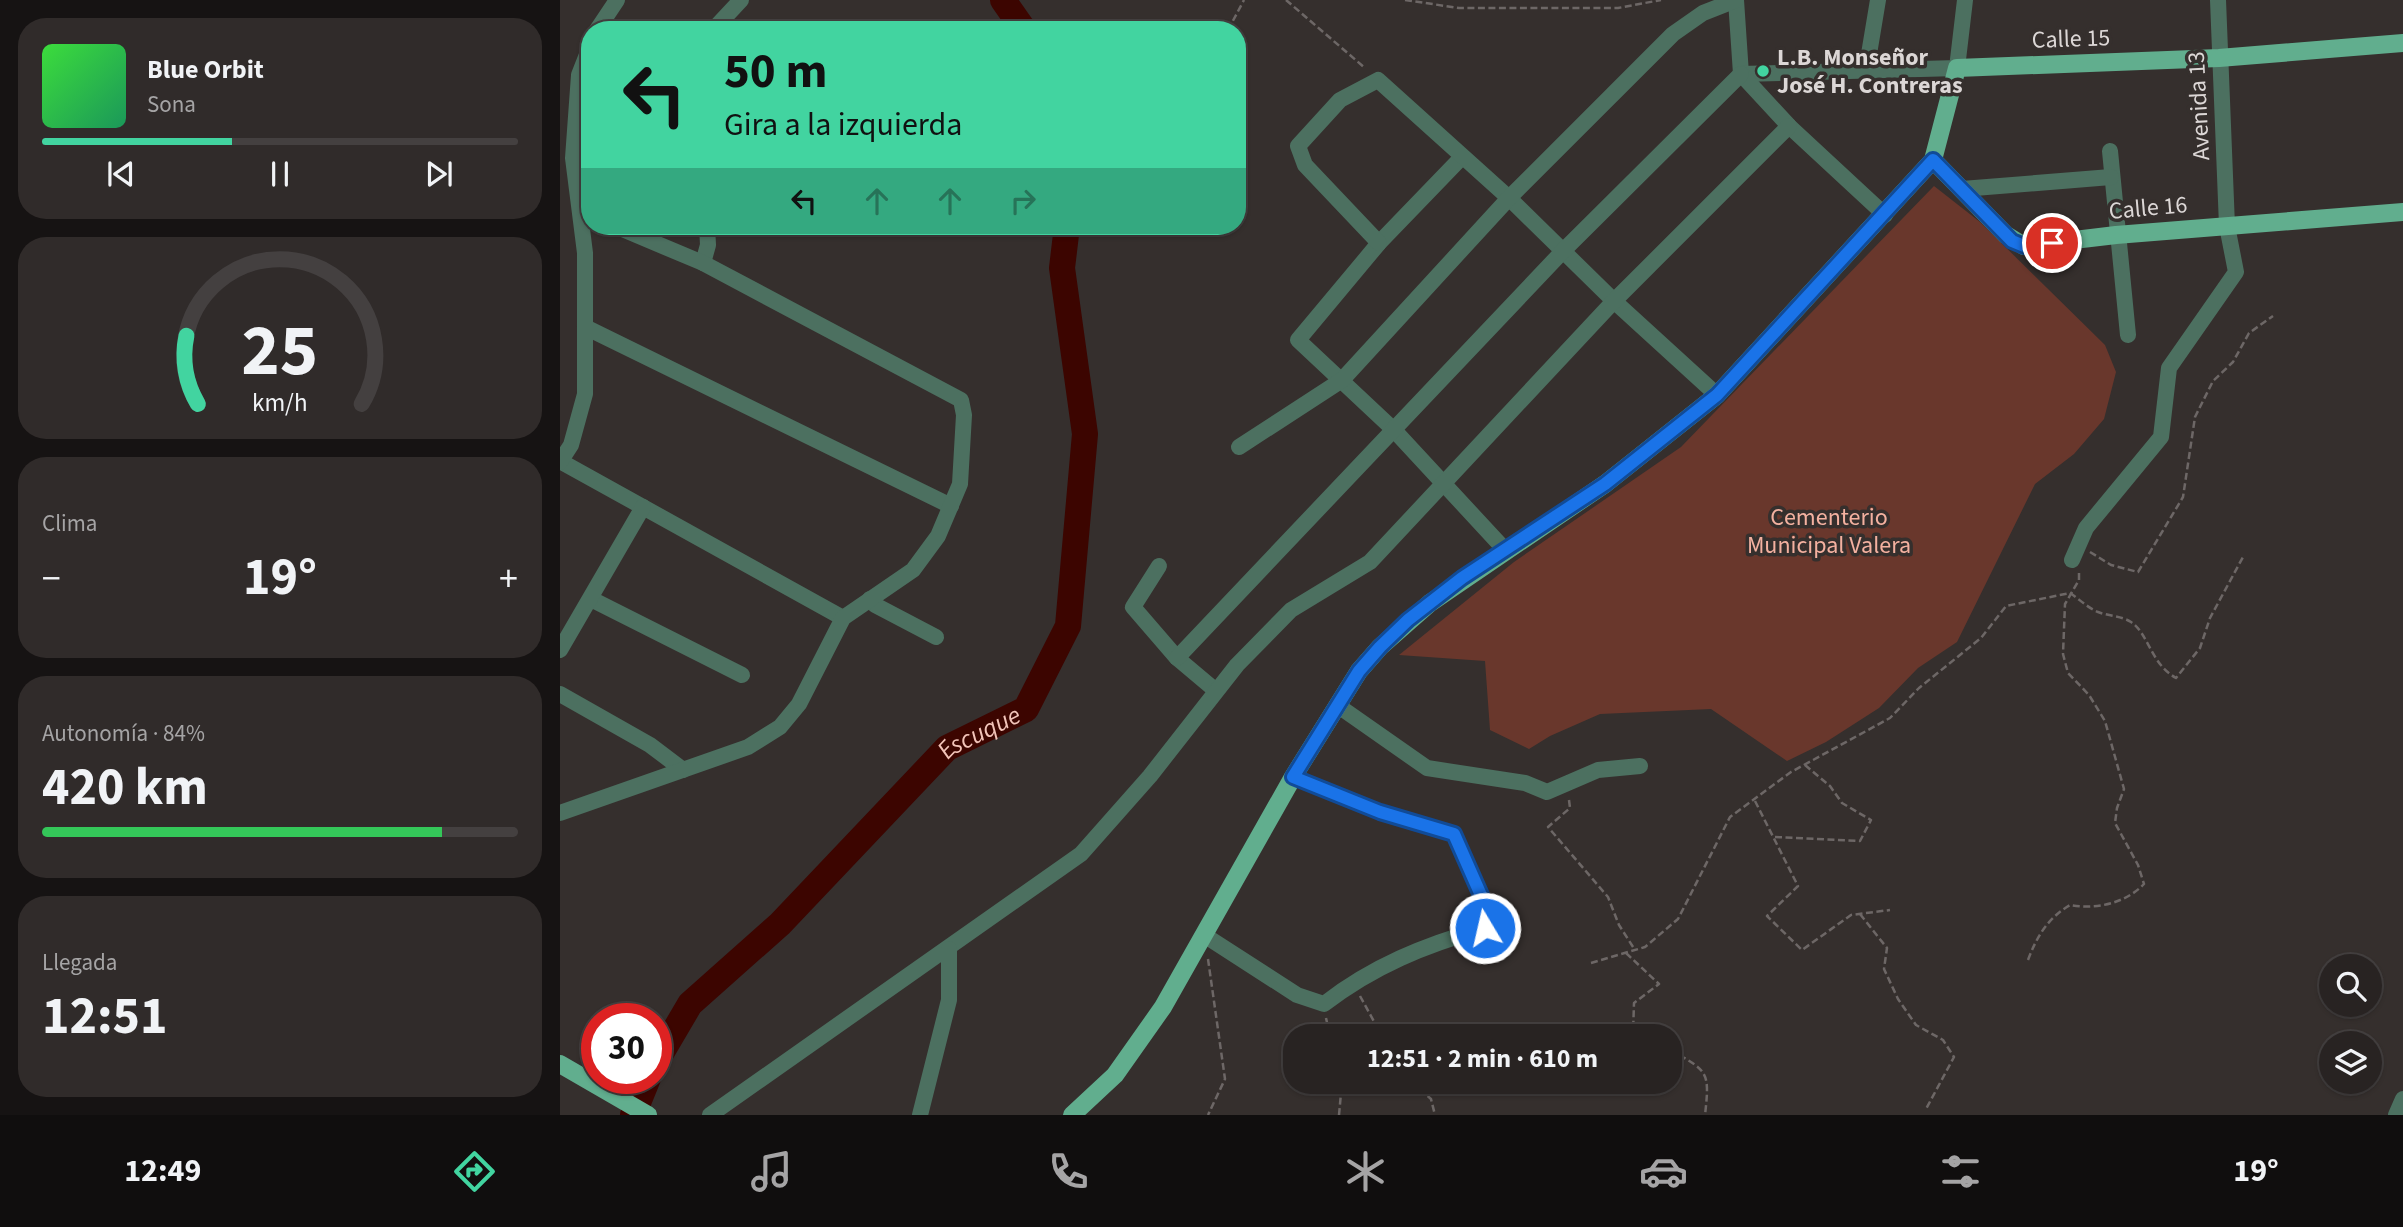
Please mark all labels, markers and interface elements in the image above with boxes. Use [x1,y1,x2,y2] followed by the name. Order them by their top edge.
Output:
[2031,20,2111,58] street label: Calle 15
[724,37,828,107] text: 50 m
[1777,40,1963,103] place label: L.B. Monseñor José H. Contreras
[609,49,700,140] icon: left
[147,51,264,88] text: Blue Orbit
[2179,51,2219,161] street label: Avenida 13
[1755,63,1771,79] marker: L.B. Monseñor José H. Contreras
[147,88,196,121] text: Sona
[724,102,962,148] text: Gira a la izquierda
[102,155,140,193] icon: previous
[261,155,299,193] icon: pause
[420,155,458,193] icon: next
[785,182,823,220] icon: left
[858,182,896,220] icon: ahead
[931,182,969,220] icon: ahead
[1004,182,1042,220] icon: right
[2107,187,2189,229] street label: Calle 16
[2022,213,2082,273] pin
[2033,224,2071,262] icon: arrive
[242,300,318,404] text: 25
[252,385,308,421] text: km/h
[1747,500,1911,563] park label: Cementerio Municipal Valera
[42,507,97,540] text: Clima
[243,541,317,615] text: 19°
[42,552,61,606] text: −
[499,552,518,606] text: +
[928,696,1027,767] water label: Escuque
[42,717,205,750] text: Autonomía · 84%
[42,751,208,825] text: 420 km
[1448,891,1522,965] position arrow
[42,946,117,979] text: Llegada
[2319,954,2382,1094] map controls
[2319,954,2382,1017] button: search
[42,980,167,1054] text: 12:51
[581,1003,672,1094] speed limit sign: 30
[2319,1031,2382,1094] button: layers
[1367,1040,1598,1077] text: 12:51 · 2 min · 610 m
[450,1147,499,1196] icon: directions
[747,1147,796,1196] icon: music
[1044,1147,1093,1196] icon: phone
[1341,1147,1390,1196] icon: climate
[1639,1147,1688,1196] icon: car
[1936,1147,1985,1196] icon: filters
[124,1148,201,1194] text: 12:49
[2233,1148,2279,1194] text: 19°

